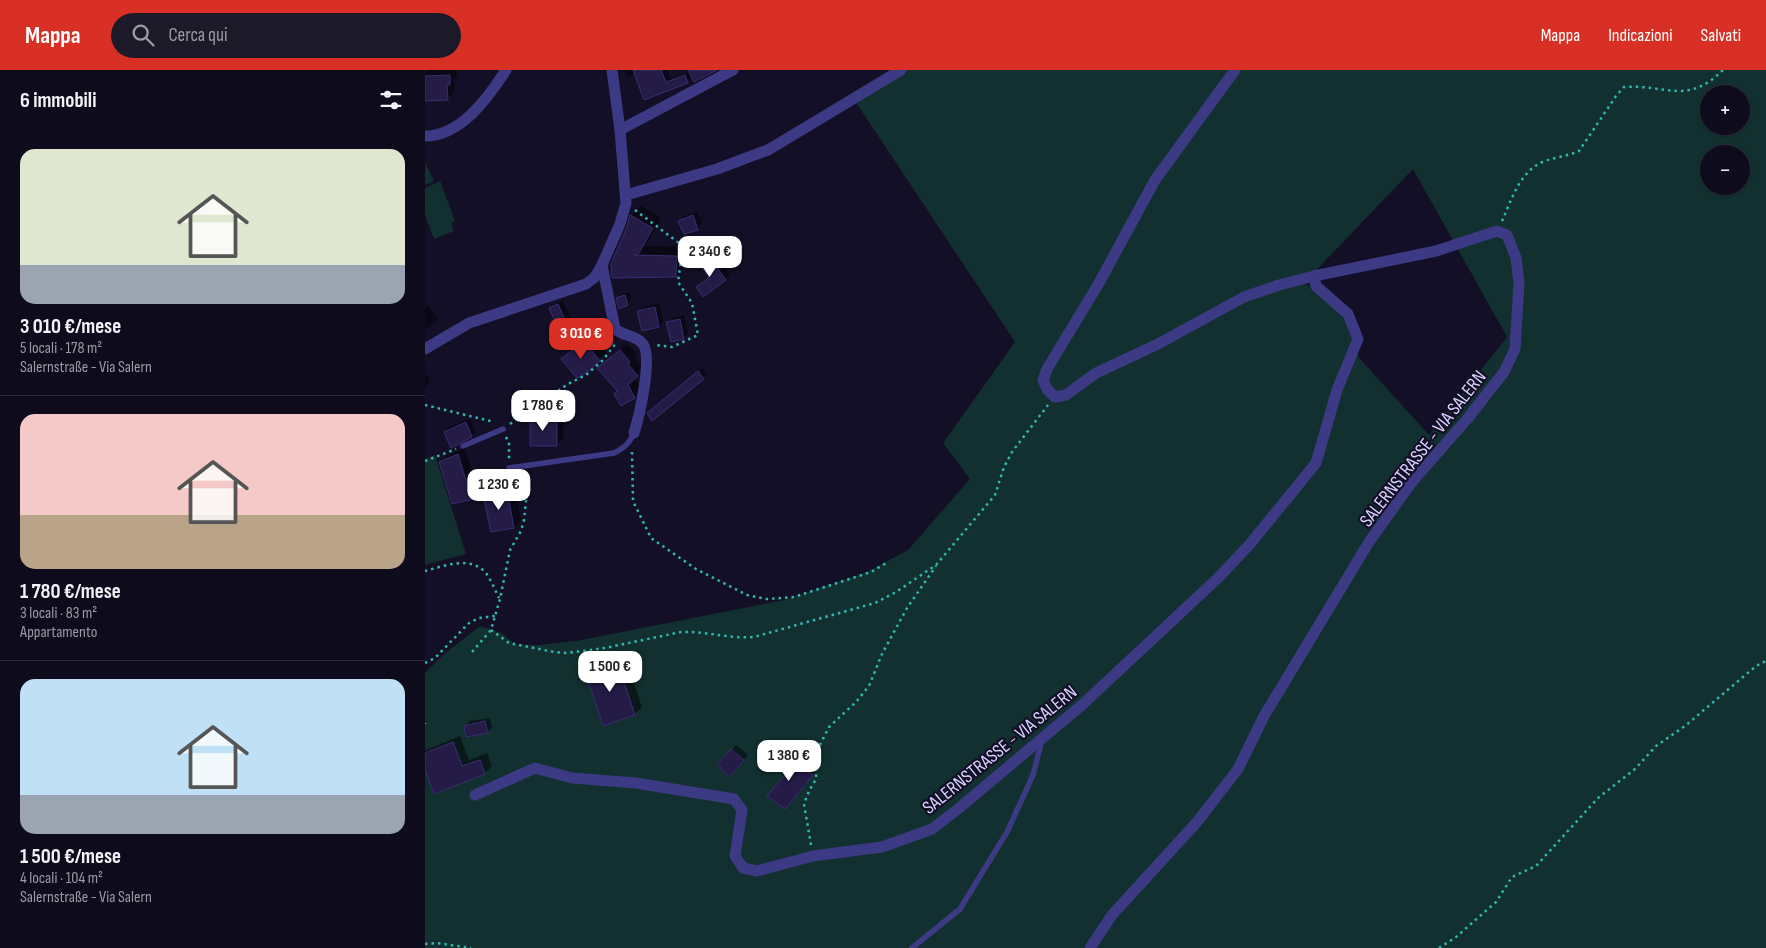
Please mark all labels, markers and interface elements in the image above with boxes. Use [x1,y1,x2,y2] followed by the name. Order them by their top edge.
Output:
[111,13,461,58] search box
[25,21,81,50] text: Mappa
[129,21,157,49] icon: search
[169,24,227,47] text: Cerca qui
[1541,25,1580,46] text: Mappa
[1608,25,1673,46] text: Indicazioni
[1701,25,1741,46] text: Salvati
[1700,85,1750,195] map controls
[1700,85,1750,135] button: +
[377,86,405,114] icon: filters
[20,88,97,113] text: 6 immobili
[1700,145,1750,195] button: −
[168,181,258,271] icon: home
[664,236,756,278] pin: 2 340 €
[689,242,731,261] text: 2 340 €
[20,314,121,339] text: 3 010 €/mese
[535,318,627,360] pin: 3 010 €
[560,324,602,343] text: 3 010 €
[20,339,102,358] text: 5 locali · 178 m²
[20,358,152,377] text: Salernstraße - Via Salern
[1355,366,1491,532] street label: SALERNSTRASSE - VIA SALERN
[497,390,589,432] pin: 1 780 €
[522,396,564,415] text: 1 780 €
[168,447,258,537] icon: home
[453,468,545,511] pin: 1 230 €
[478,475,520,494] text: 1 230 €
[20,579,121,604] text: 1 780 €/mese
[20,604,97,623] text: 3 locali · 83 m²
[20,623,97,642] text: Appartamento
[564,650,656,693] pin: 1 500 €
[589,657,631,676] text: 1 500 €
[918,681,1082,820] street label: SALERNSTRASSE - VIA SALERN
[168,712,258,802] icon: home
[743,740,835,782] pin: 1 380 €
[768,746,810,765] text: 1 380 €
[20,844,121,869] text: 1 500 €/mese
[20,869,103,888] text: 4 locali · 104 m²
[20,888,152,907] text: Salernstraße - Via Salern

